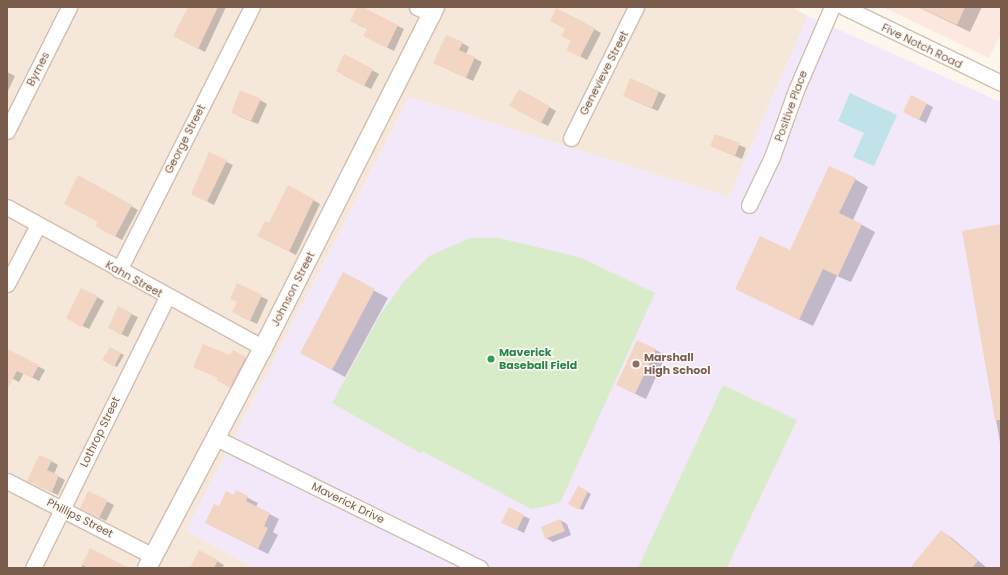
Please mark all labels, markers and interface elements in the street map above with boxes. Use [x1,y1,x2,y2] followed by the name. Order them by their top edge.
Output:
[879,21,965,71] street label: Five Notch Road
[577,29,631,117] street label: Genevieve Street
[24,50,52,88] street label: Byrnes
[772,69,810,143] street label: Positive Place
[162,102,208,176] street label: George Street
[269,250,317,328] street label: Johnson Street
[103,258,165,300] street label: Kahn Street
[499,346,577,372] place label: Maverick Baseball Field
[644,351,711,377] place label: Marshall High School
[486,354,496,364] marker: Maverick Baseball Field
[631,359,641,369] marker: Marshall High School
[77,395,123,469] street label: Lothrop Street
[309,480,387,526] street label: Maverick Drive
[45,496,115,540] street label: Phillips Street

